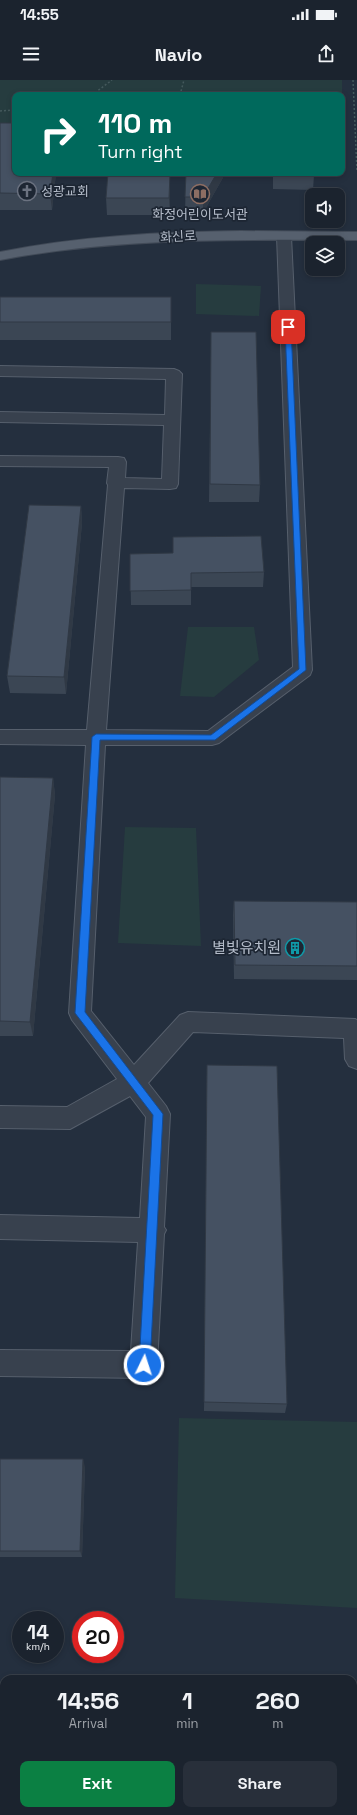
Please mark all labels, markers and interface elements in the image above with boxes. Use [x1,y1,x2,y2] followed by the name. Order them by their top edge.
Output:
[20,5,59,24] text: 14:55
[20,43,42,65] icon: menu
[155,43,202,66] text: Navio
[315,43,337,65] icon: share
[98,105,172,141] text: 110 m
[32,108,84,160] icon: right
[98,140,182,163] text: Turn right
[16,180,38,202] church icon: 성광교회
[41,183,89,200] place label: 성광교회
[189,183,211,205] library icon: 화정어린이도서관
[305,188,345,276] map controls
[305,188,345,228] button: sound
[152,206,248,223] place label: 화정어린이도서관
[160,227,196,246] street label: 화신로
[305,236,345,276] button: layers
[271,310,305,344] pin
[277,316,299,338] icon: arrive
[284,937,306,959] building icon: 별빛유치원
[212,938,281,957] place label: 별빛유치원
[123,1344,165,1386] position arrow
[72,1611,124,1663] speed limit sign: 20
[27,1619,49,1645] text: 14
[26,1640,50,1653] text: km/h
[57,1685,119,1716] text: 14:56
[182,1685,193,1716] text: 1
[255,1685,300,1716] text: 260
[69,1715,107,1732] text: Arrival
[176,1715,199,1732] text: min
[272,1715,283,1732] text: m
[20,1761,175,1807] button: Exit
[183,1761,337,1807] button: Share

